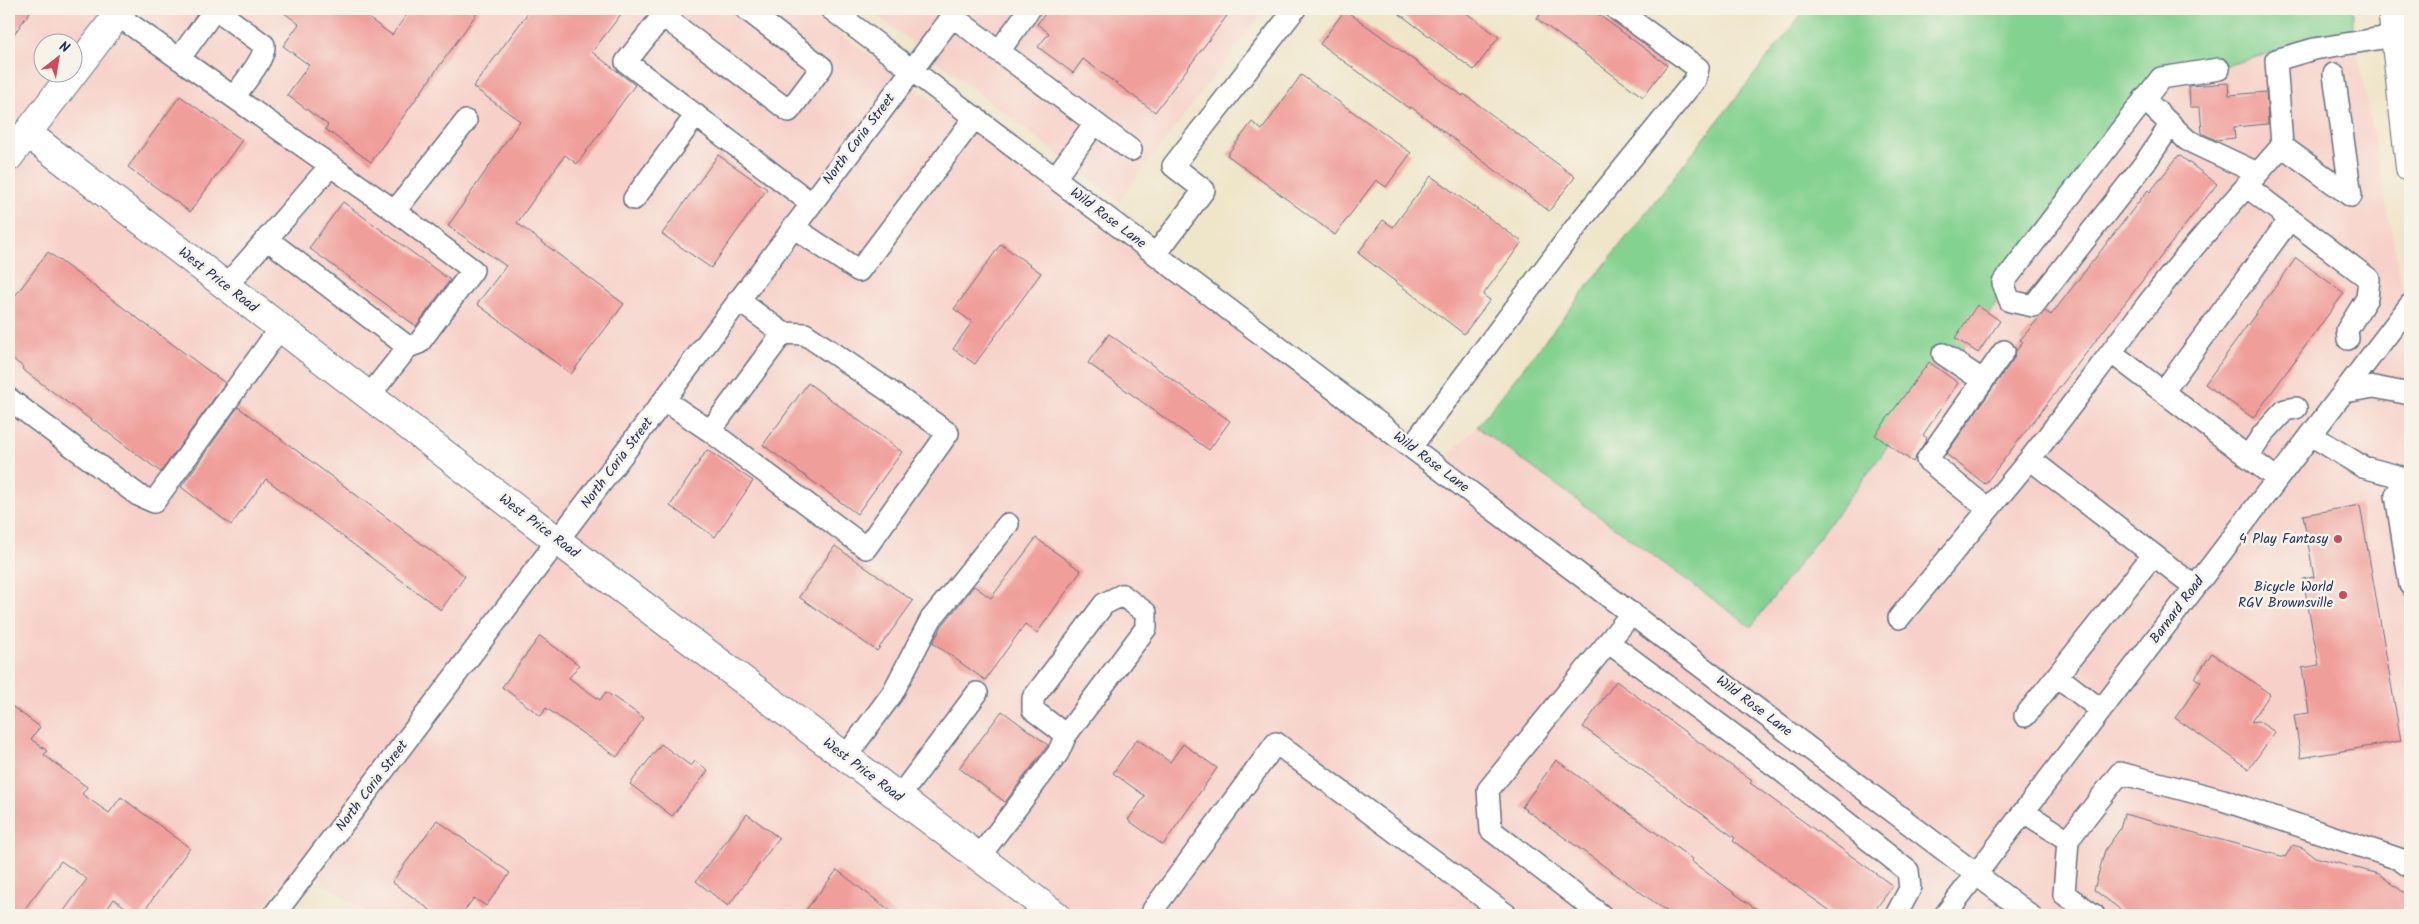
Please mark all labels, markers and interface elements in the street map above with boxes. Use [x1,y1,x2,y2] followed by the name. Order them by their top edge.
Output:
[32,32,82,82] north arrow
[55,36,74,60] text: N
[817,88,901,189] street label: North Coria Street
[1065,182,1151,254] street label: Wild Rose Lane
[173,242,263,319] street label: West Price Road
[575,412,659,513] street label: North Coria Street
[1388,426,1474,498] street label: Wild Rose Lane
[494,488,585,564] street label: West Price Road
[2239,528,2328,550] place label: 4 Play Fantasy
[2332,533,2344,545] marker: 4 Play Fantasy
[2144,571,2210,648] street label: Barnard Road
[2238,576,2334,614] place label: Bicycle World RGV Brownsville
[2337,589,2349,601] marker: Bicycle World RGV Brownsville
[1711,670,1797,742] street label: Wild Rose Lane
[818,732,909,808] street label: West Price Road
[330,735,414,836] street label: North Coria Street

